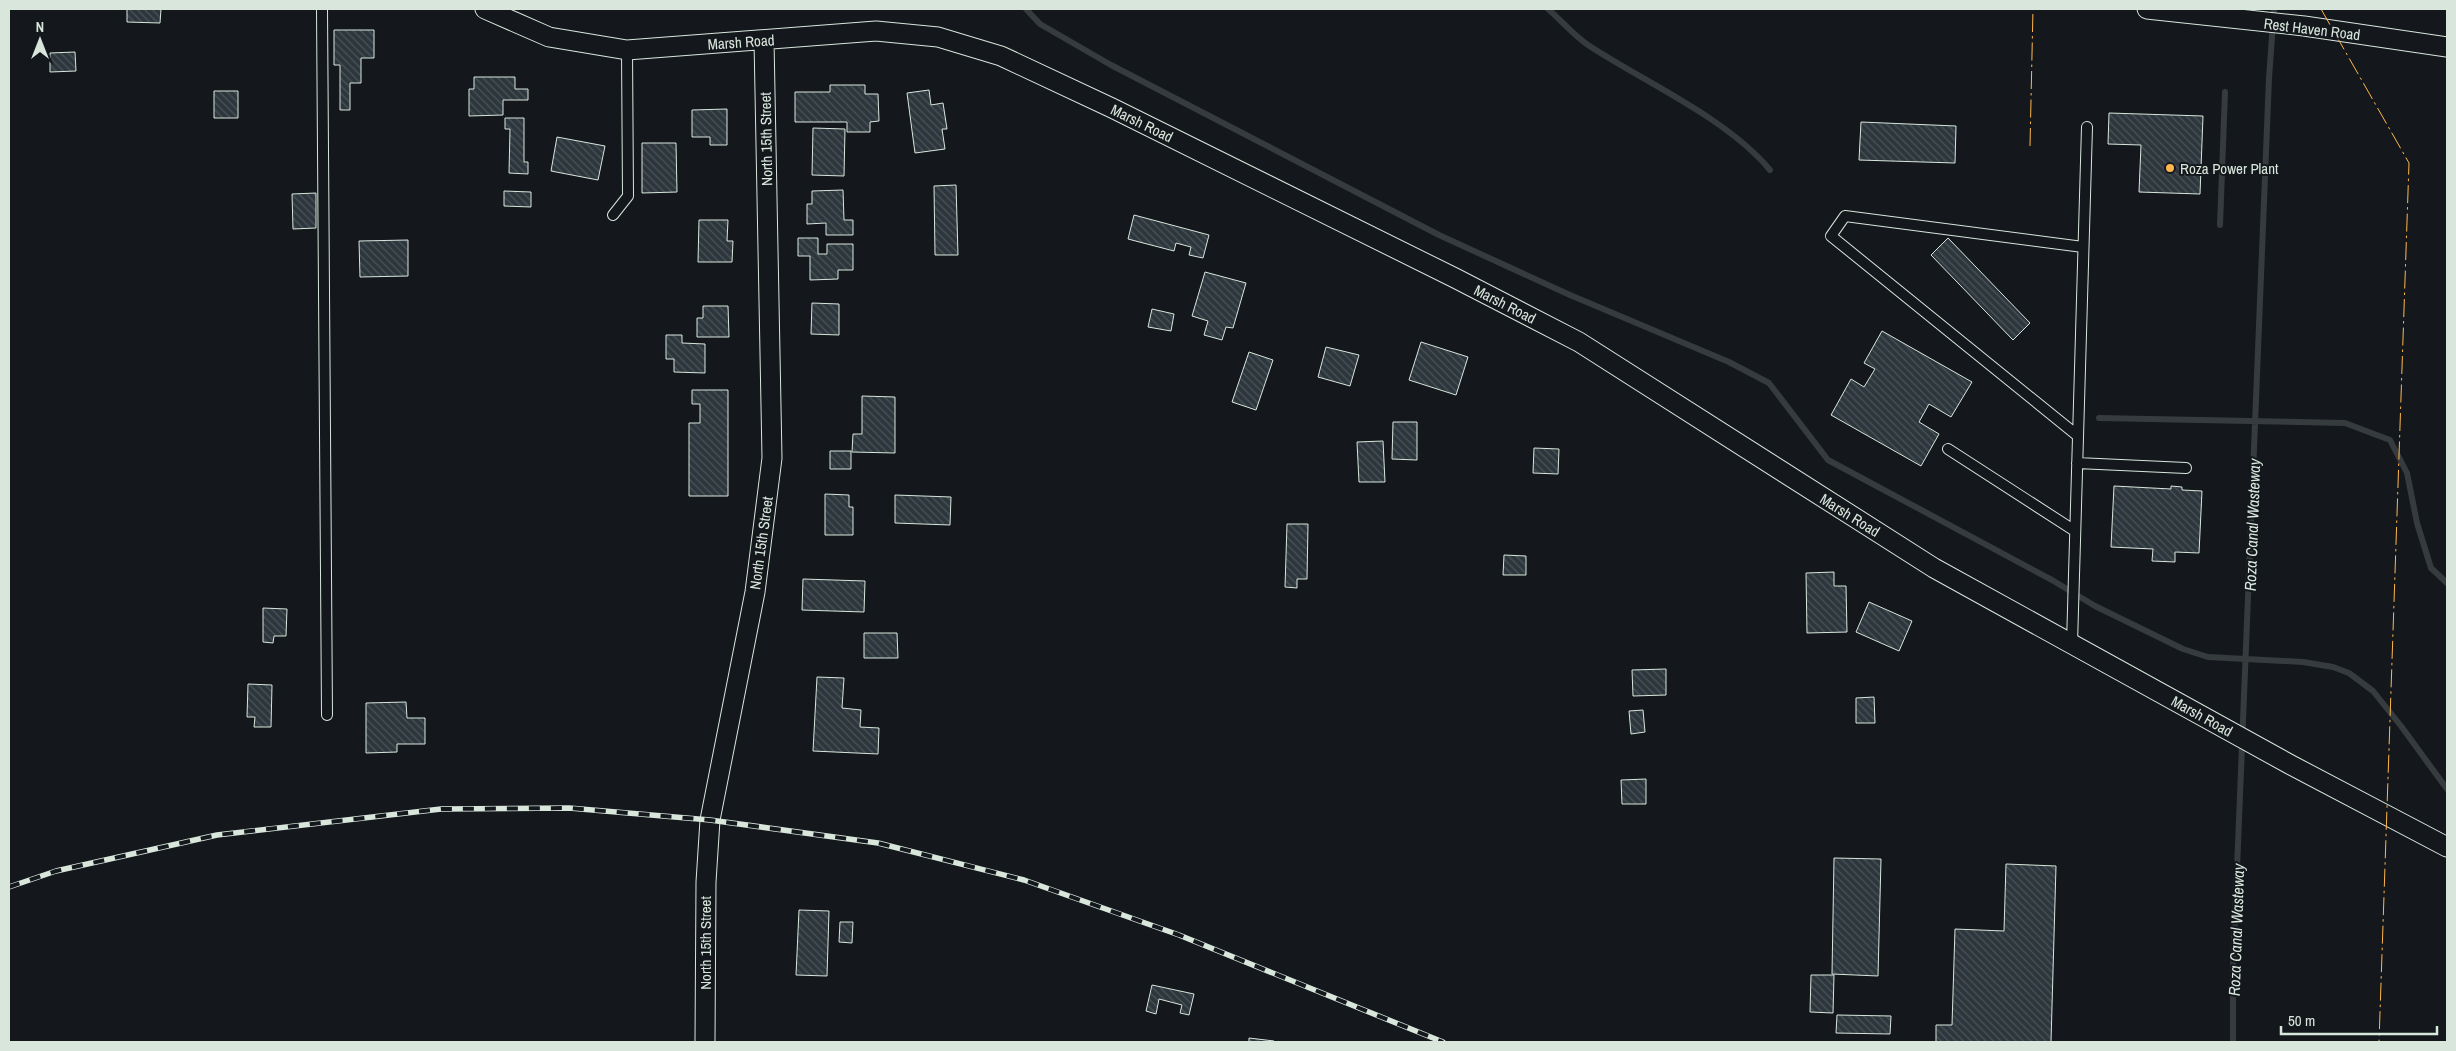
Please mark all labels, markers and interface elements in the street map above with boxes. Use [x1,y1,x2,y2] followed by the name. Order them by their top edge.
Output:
[2263,13,2361,45] street label: Rest Haven Road
[15,15,65,65] north arrow
[36,18,44,36] text: N
[707,29,775,55] street label: Marsh Road
[755,91,777,186] street label: North 15th Street
[1107,99,1177,147] street label: Marsh Road
[2180,158,2279,179] place label: Roza Power Plant
[2164,162,2176,174] marker: Roza Power Plant
[1470,279,1540,329] street label: Marsh Road
[2239,457,2265,592] water label: Roza Canal Wasteway
[1816,488,1884,542] street label: Marsh Road
[744,495,778,591] street label: North 15th Street
[2168,691,2236,741] street label: Marsh Road
[2223,862,2249,997] water label: Roza Canal Wasteway
[695,896,716,990] street label: North 15th Street
[2281,1004,2437,1036] scale bar
[2288,1010,2315,1031] text: 50 m

